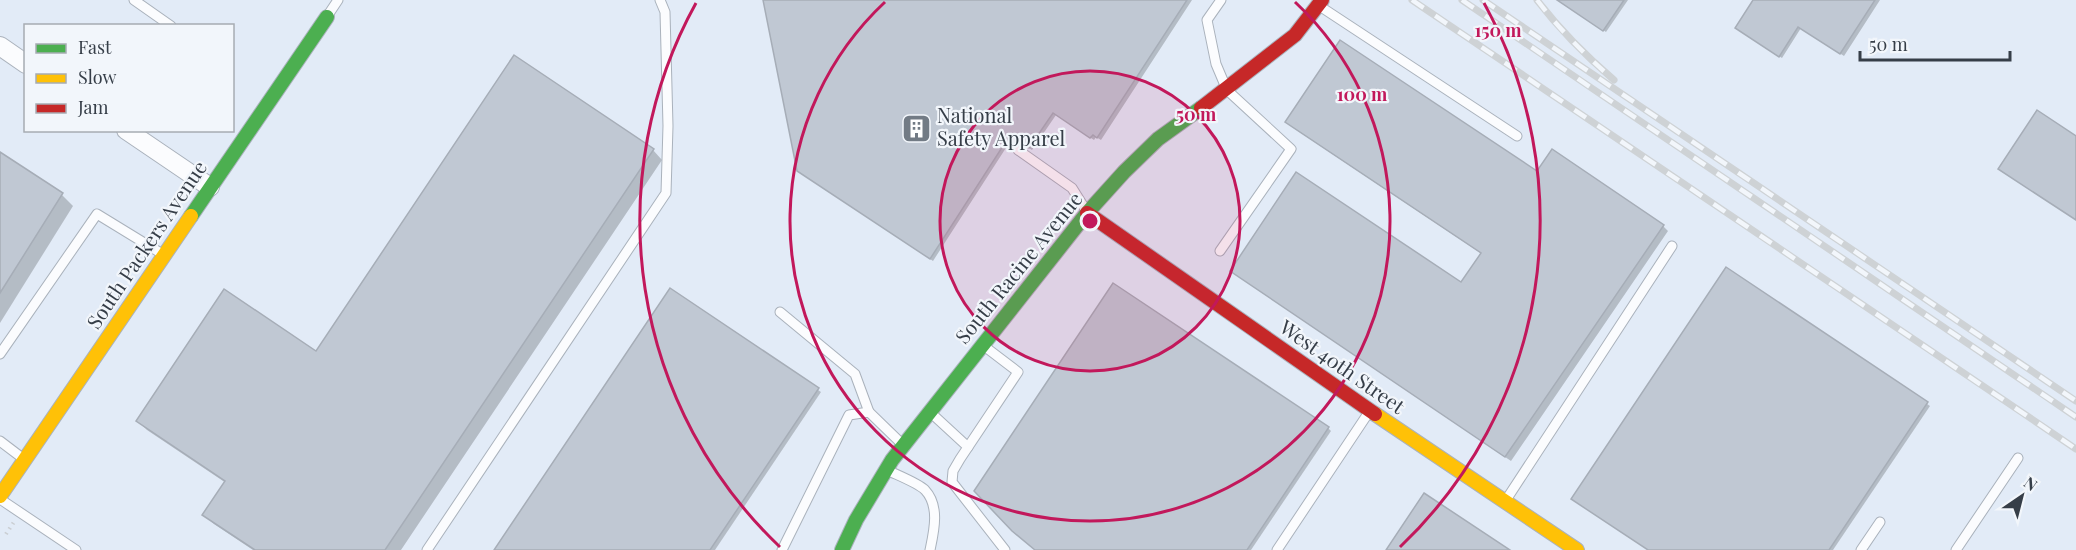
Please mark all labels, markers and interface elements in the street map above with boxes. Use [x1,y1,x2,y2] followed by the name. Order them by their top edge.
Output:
[1474,18,1522,42] text: 150 m
[24,24,234,132] legend
[1860,24,2010,62] scale bar
[1869,32,1908,56] text: 50 m
[78,35,112,59] text: Fast
[78,65,116,89] text: Slow
[1337,82,1388,106] text: 100 m
[77,95,108,119] text: Jam
[937,101,1066,151] place label: National Safety Apparel
[1176,102,1217,126] text: 50 m
[900,112,932,144] building icon: National Safety Apparel
[79,155,212,333] street label: South Packers Avenue
[948,185,1088,349] street label: South Racine Avenue
[1080,211,1100,231] centre of rings
[1274,312,1411,419] street label: West 40th Street
[1992,466,2052,526] north arrow
[2020,471,2042,495] text: N

